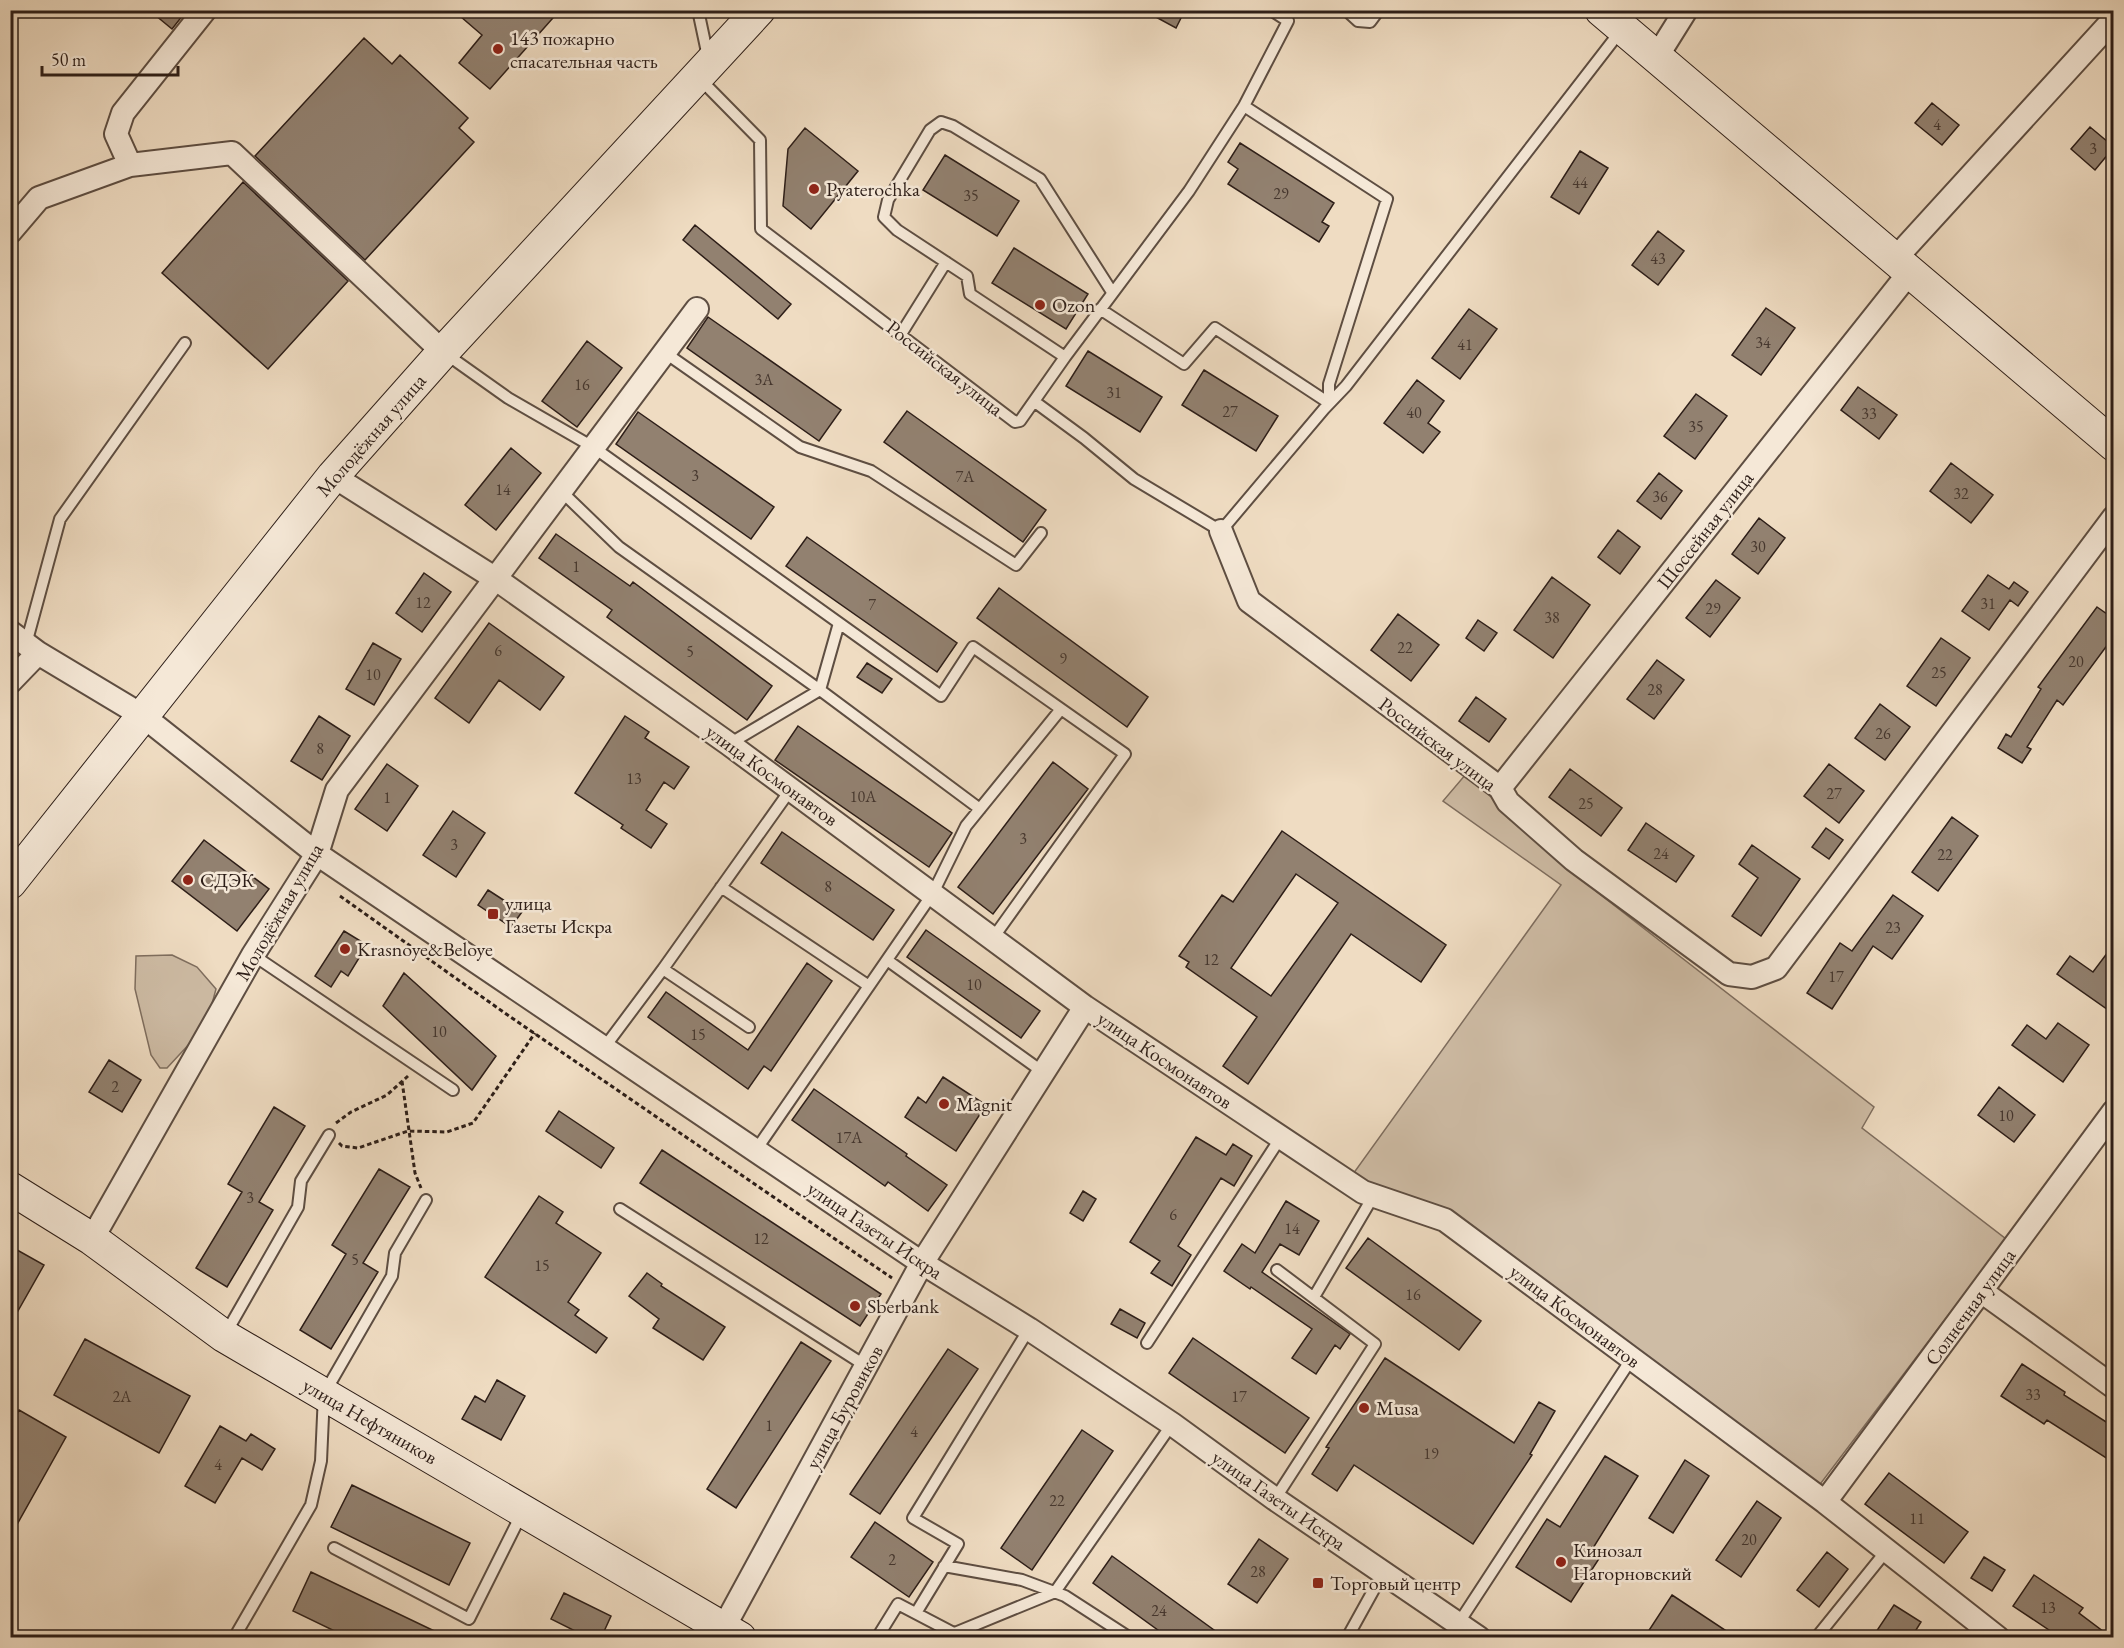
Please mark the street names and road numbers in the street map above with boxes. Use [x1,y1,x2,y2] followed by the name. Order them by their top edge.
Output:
[881,314,1009,422] street label: Российская улица
[310,368,432,502] street label: Молодёжная улица
[1651,466,1759,594] street label: Шоссейная улица
[1374,691,1502,797] street label: Российская улица
[701,718,843,832] street label: улица Космонавтов
[229,838,329,985] street label: Молодёжная улица
[1092,1005,1238,1115] street label: улица Космонавтов
[802,1175,948,1285] street label: улица Газеты Искра
[1919,1243,2021,1371] street label: Солнечная улица
[1504,1258,1646,1374] street label: улица Космонавтов
[799,1340,889,1474] street label: улица Буровиков
[298,1372,442,1470] street label: улица Нефтяников
[1207,1444,1351,1556] street label: улица Газеты Искра

